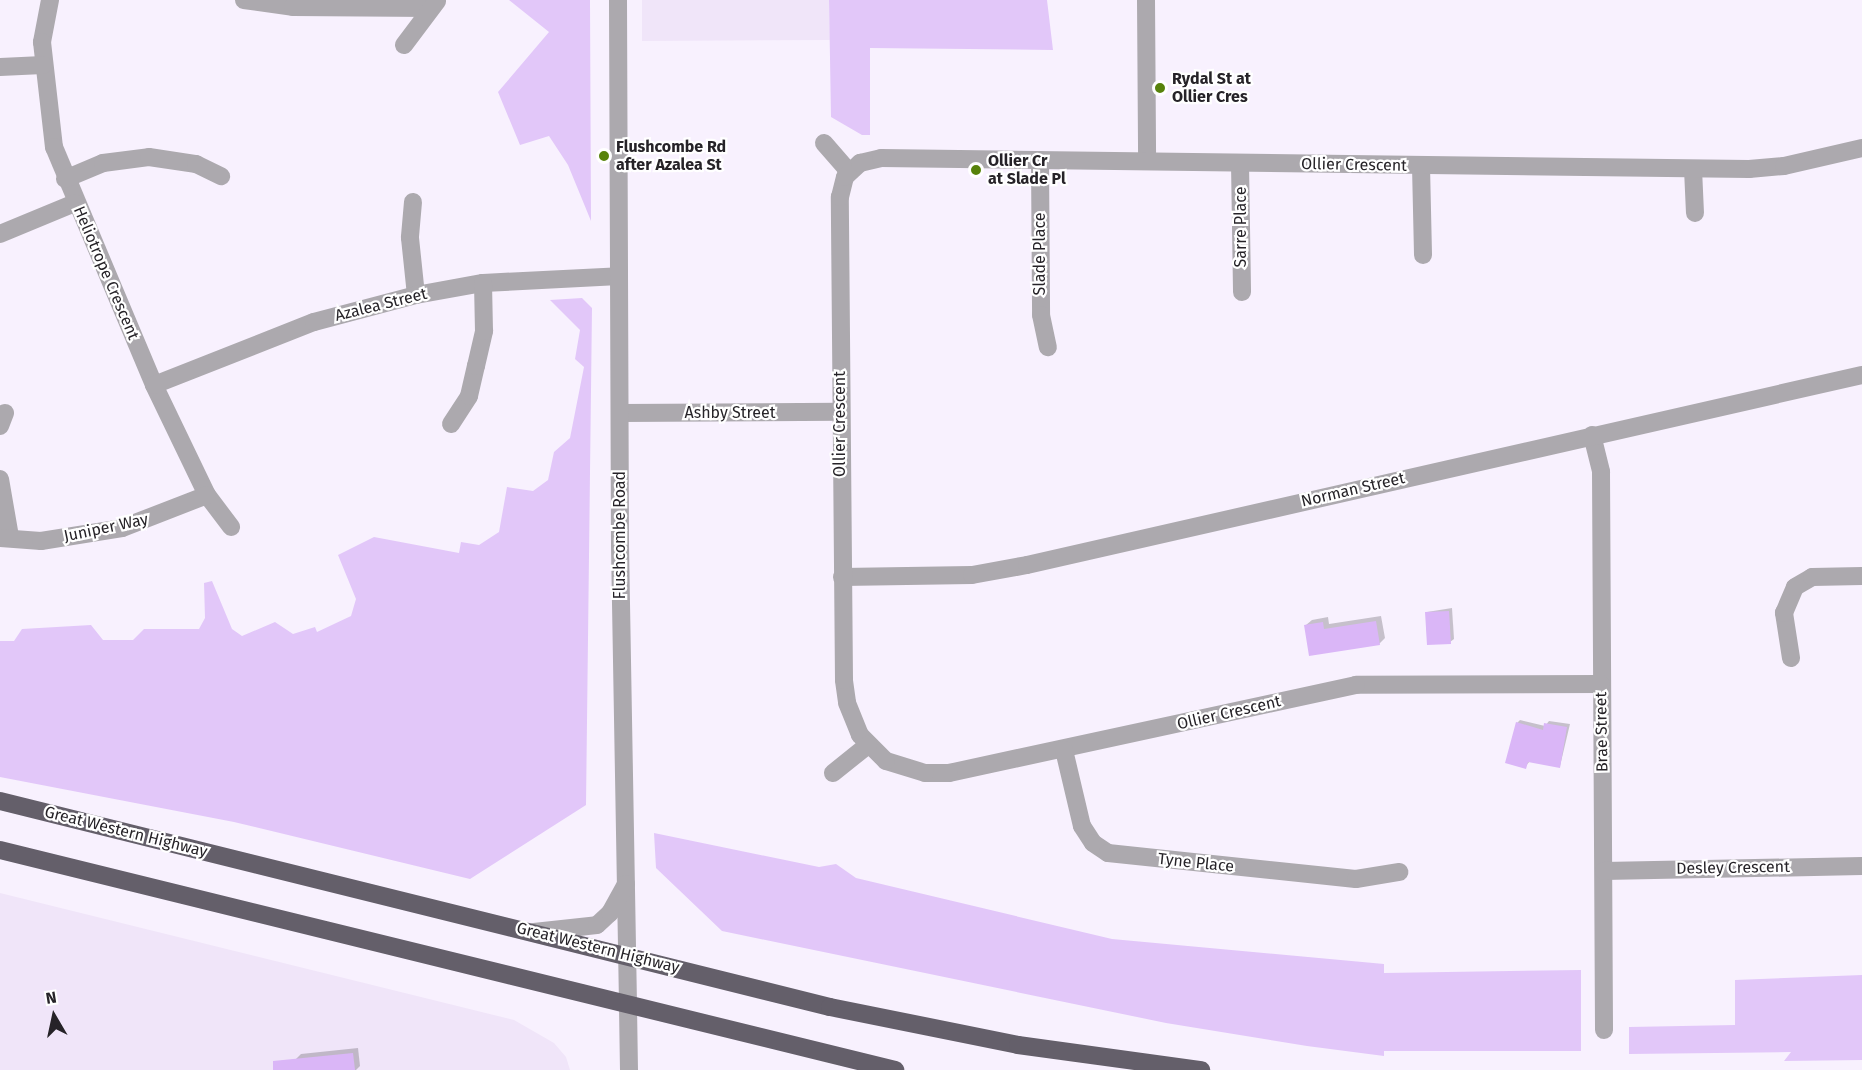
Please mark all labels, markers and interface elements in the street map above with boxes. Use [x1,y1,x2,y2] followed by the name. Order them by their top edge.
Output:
[1172,69,1251,107] place label: Rydal St at Ollier Cres
[1153,81,1167,95] marker: Rydal St at Ollier Cres
[616,137,726,175] place label: Flushcombe Rd after Azalea St
[597,149,611,163] marker: Flushcombe Rd after Azalea St
[988,151,1066,189] place label: Ollier Cr at Slade Pl
[1301,154,1407,176] street label: Ollier Crescent
[969,163,983,177] marker: Ollier Cr at Slade Pl
[1231,187,1251,267] street label: Sarre Place
[69,203,143,343] street label: Heliotrope Crescent
[1030,212,1050,296] street label: Slade Place
[333,284,429,326] street label: Azalea Street
[830,371,850,477] street label: Ollier Crescent
[685,403,775,423] street label: Ashby Street
[1299,469,1407,511] street label: Norman Street
[610,471,630,599] street label: Flushcombe Road
[62,510,150,546] street label: Juniper Way
[1175,692,1283,734] street label: Ollier Crescent
[1592,692,1612,772] street label: Brae Street
[43,802,209,862] street label: Great Western Highway
[1157,849,1235,877] street label: Tyne Place
[1676,857,1790,879] street label: Desley Crescent
[515,918,681,978] street label: Great Western Highway
[24,986,84,1046] north arrow
[44,988,58,1008] text: N

